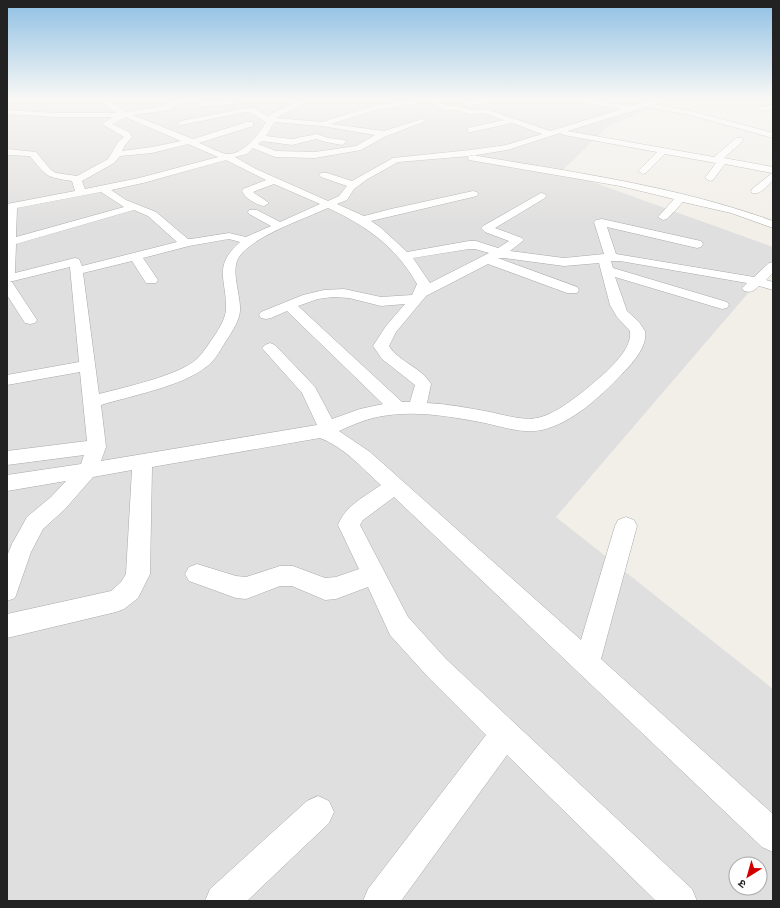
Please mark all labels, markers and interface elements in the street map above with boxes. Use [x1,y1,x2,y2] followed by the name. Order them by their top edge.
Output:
[728,856,768,896] north arrow
[735,876,749,891] text: उ

